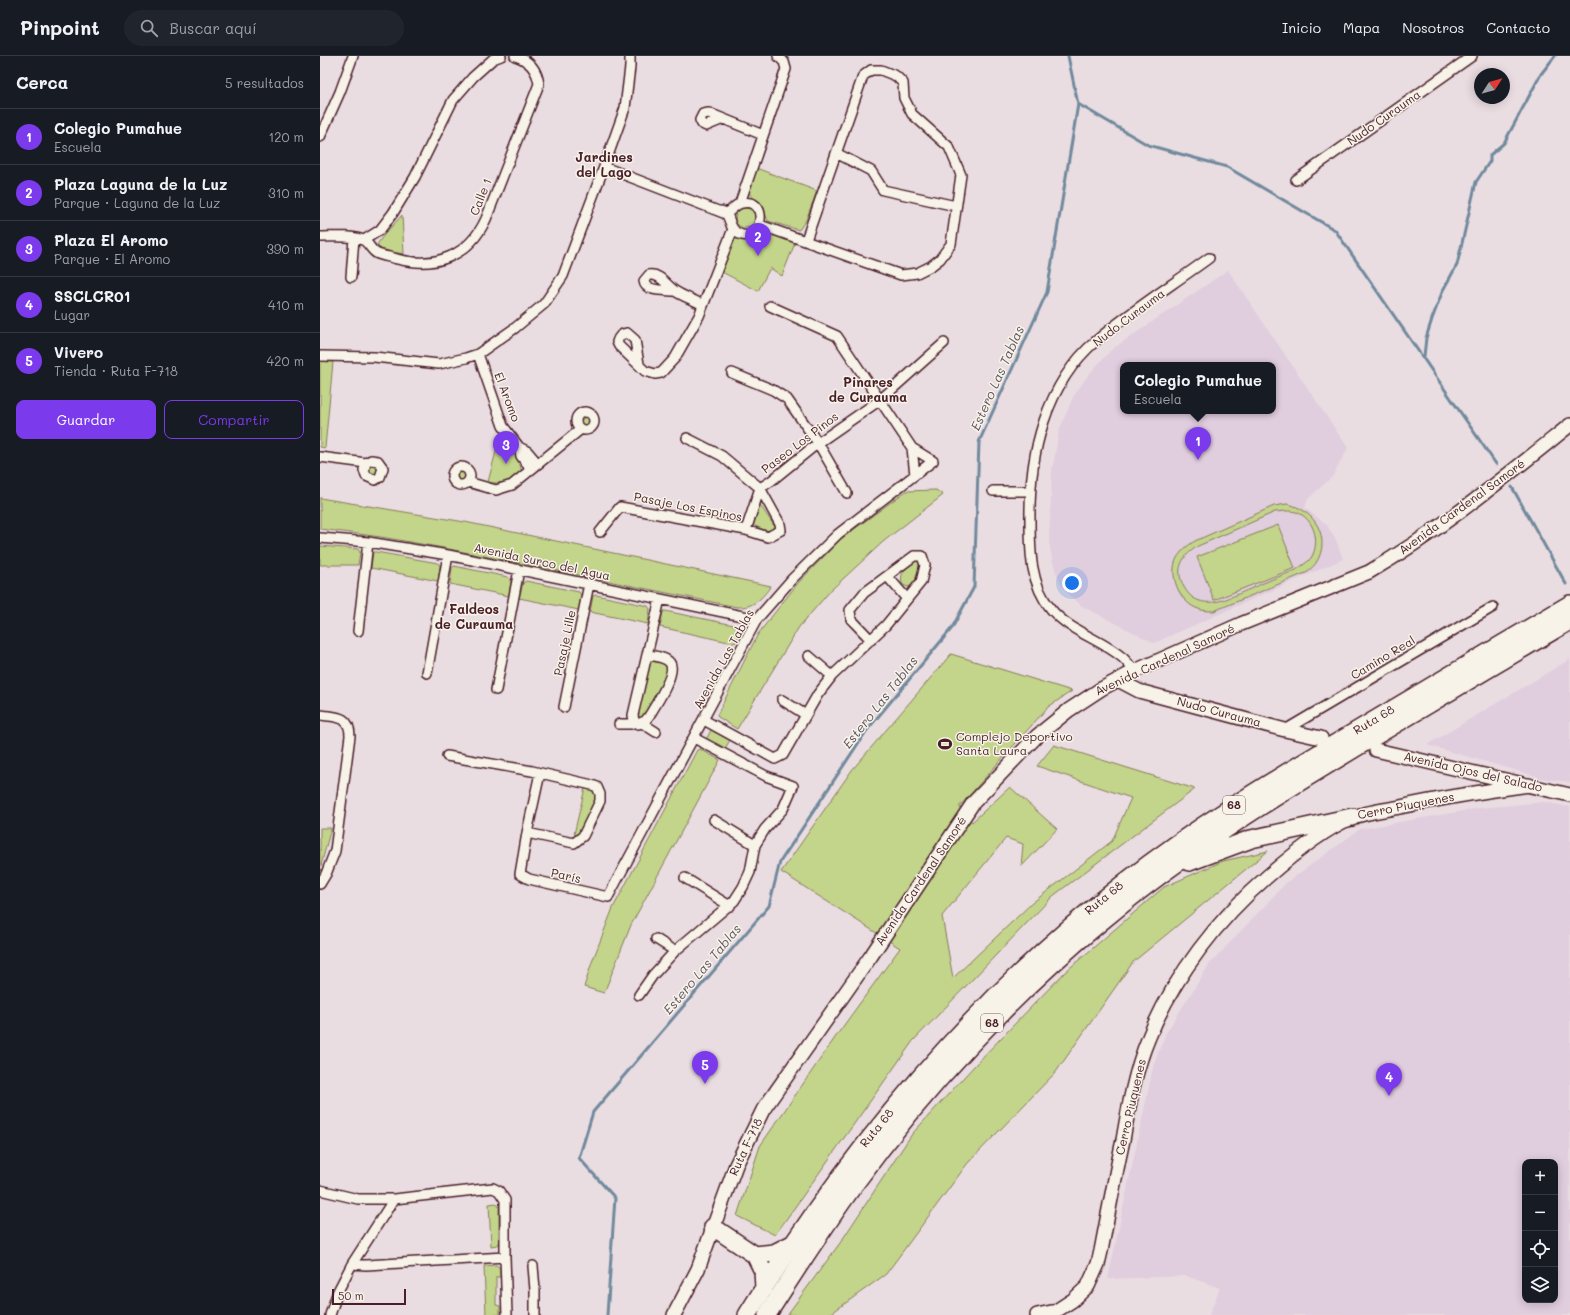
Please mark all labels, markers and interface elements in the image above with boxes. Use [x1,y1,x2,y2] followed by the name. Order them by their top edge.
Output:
[124,10,404,46] search box
[20,15,100,40] text: Pinpoint
[138,17,160,39] icon: search
[170,18,257,38] text: Buscar aquí
[1282,18,1321,37] text: Inicio
[1343,18,1380,37] text: Mapa
[1402,18,1464,37] text: Nosotros
[1486,18,1550,37] text: Contacto
[1474,68,1510,104] north arrow
[16,71,68,93] text: Cerca
[225,74,304,91] text: 5 resultados
[1344,86,1423,148] street label: Nudo Curauma
[54,118,182,138] text: Colegio Pumahue
[26,128,32,145] text: 1
[268,128,304,145] text: 120 m
[54,138,102,155] text: Escuela
[575,148,633,180] district label: Jardines del Lago
[54,174,228,194] text: Plaza Laguna de la Luz
[465,176,495,218] street label: Calle 1
[25,184,33,201] text: 2
[268,184,304,201] text: 310 m
[54,194,220,211] text: Parque · Laguna de la Luz
[745,223,771,256] pin: 2
[54,230,168,250] text: Plaza El Aromo
[25,240,33,257] text: 3
[266,240,304,257] text: 390 m
[54,250,170,267] text: Parque · El Aromo
[1089,285,1168,350] street label: Nudo Curauma
[54,286,130,306] text: SSCLCR01
[25,296,33,313] text: 4
[268,296,304,313] text: 410 m
[54,306,90,323] text: Lugar
[966,323,1027,433] water label: Estero Las Tablas
[54,342,103,362] text: Vivero
[25,352,33,369] text: 5
[267,352,304,369] text: 420 m
[54,362,178,379] text: Tienda · Ruta F-718
[1120,362,1276,414] popup
[491,370,525,424] street label: El Aromo
[1134,370,1262,390] text: Colegio Pumahue
[829,373,907,405] district label: Pinares de Curauma
[1134,390,1182,407] text: Escuela
[16,400,156,439] button: Guardar
[164,400,304,439] button: Compartir
[758,408,841,476] street label: Paseo Los Pinos
[1185,427,1211,460] pin: 1
[493,431,519,464] pin: 3
[1395,455,1528,558] street label: Avenida Cardenal Samoré
[633,488,744,524] street label: Pasaje Los Espinos
[473,539,612,583] street label: Avenida Surco del Agua
[1062,573,1082,593] your location
[435,600,513,632] district label: Faldeos de Curauma
[689,606,757,711] street label: Avenida Las Tablas
[549,608,579,677] street label: Pasaje Lille
[1092,620,1237,699] street label: Avenida Cardenal Samoré
[1347,632,1418,683] street label: Camino Real
[838,652,921,751] water label: Estero Las Tablas
[1176,692,1263,730] street label: Nudo Curauma
[1350,701,1397,738] street label: Ruta 68
[956,728,1073,758] place label: Complejo Deportivo Santa Laura
[937,736,953,752] sports icon: Complejo Deportivo Santa Laura
[1402,747,1544,795] street label: Avenida Ojos del Salado
[1356,788,1456,822] street label: Cerro Piuquenes
[1223,796,1245,814] road number: 68
[871,813,969,948] street label: Avenida Cardenal Samoré
[550,864,583,886] street label: París
[1081,877,1126,918] street label: Ruta 68
[659,920,744,1017] water label: Estero Las Tablas
[981,1014,1003,1032] road number: 68
[692,1051,718,1084] pin: 5
[1111,1057,1149,1156] street label: Cerro Piuquenes
[1376,1063,1402,1096] pin: 4
[856,1105,897,1150] street label: Ruta 68
[725,1115,765,1178] street label: Ruta F-718
[1522,1159,1558,1303] map controls
[1522,1159,1558,1195] button: +
[1522,1195,1558,1231] button: −
[1522,1231,1558,1267] button: locate
[1522,1267,1558,1303] button: layers
[332,1287,406,1306] scale bar
[338,1288,364,1303] text: 50 m

